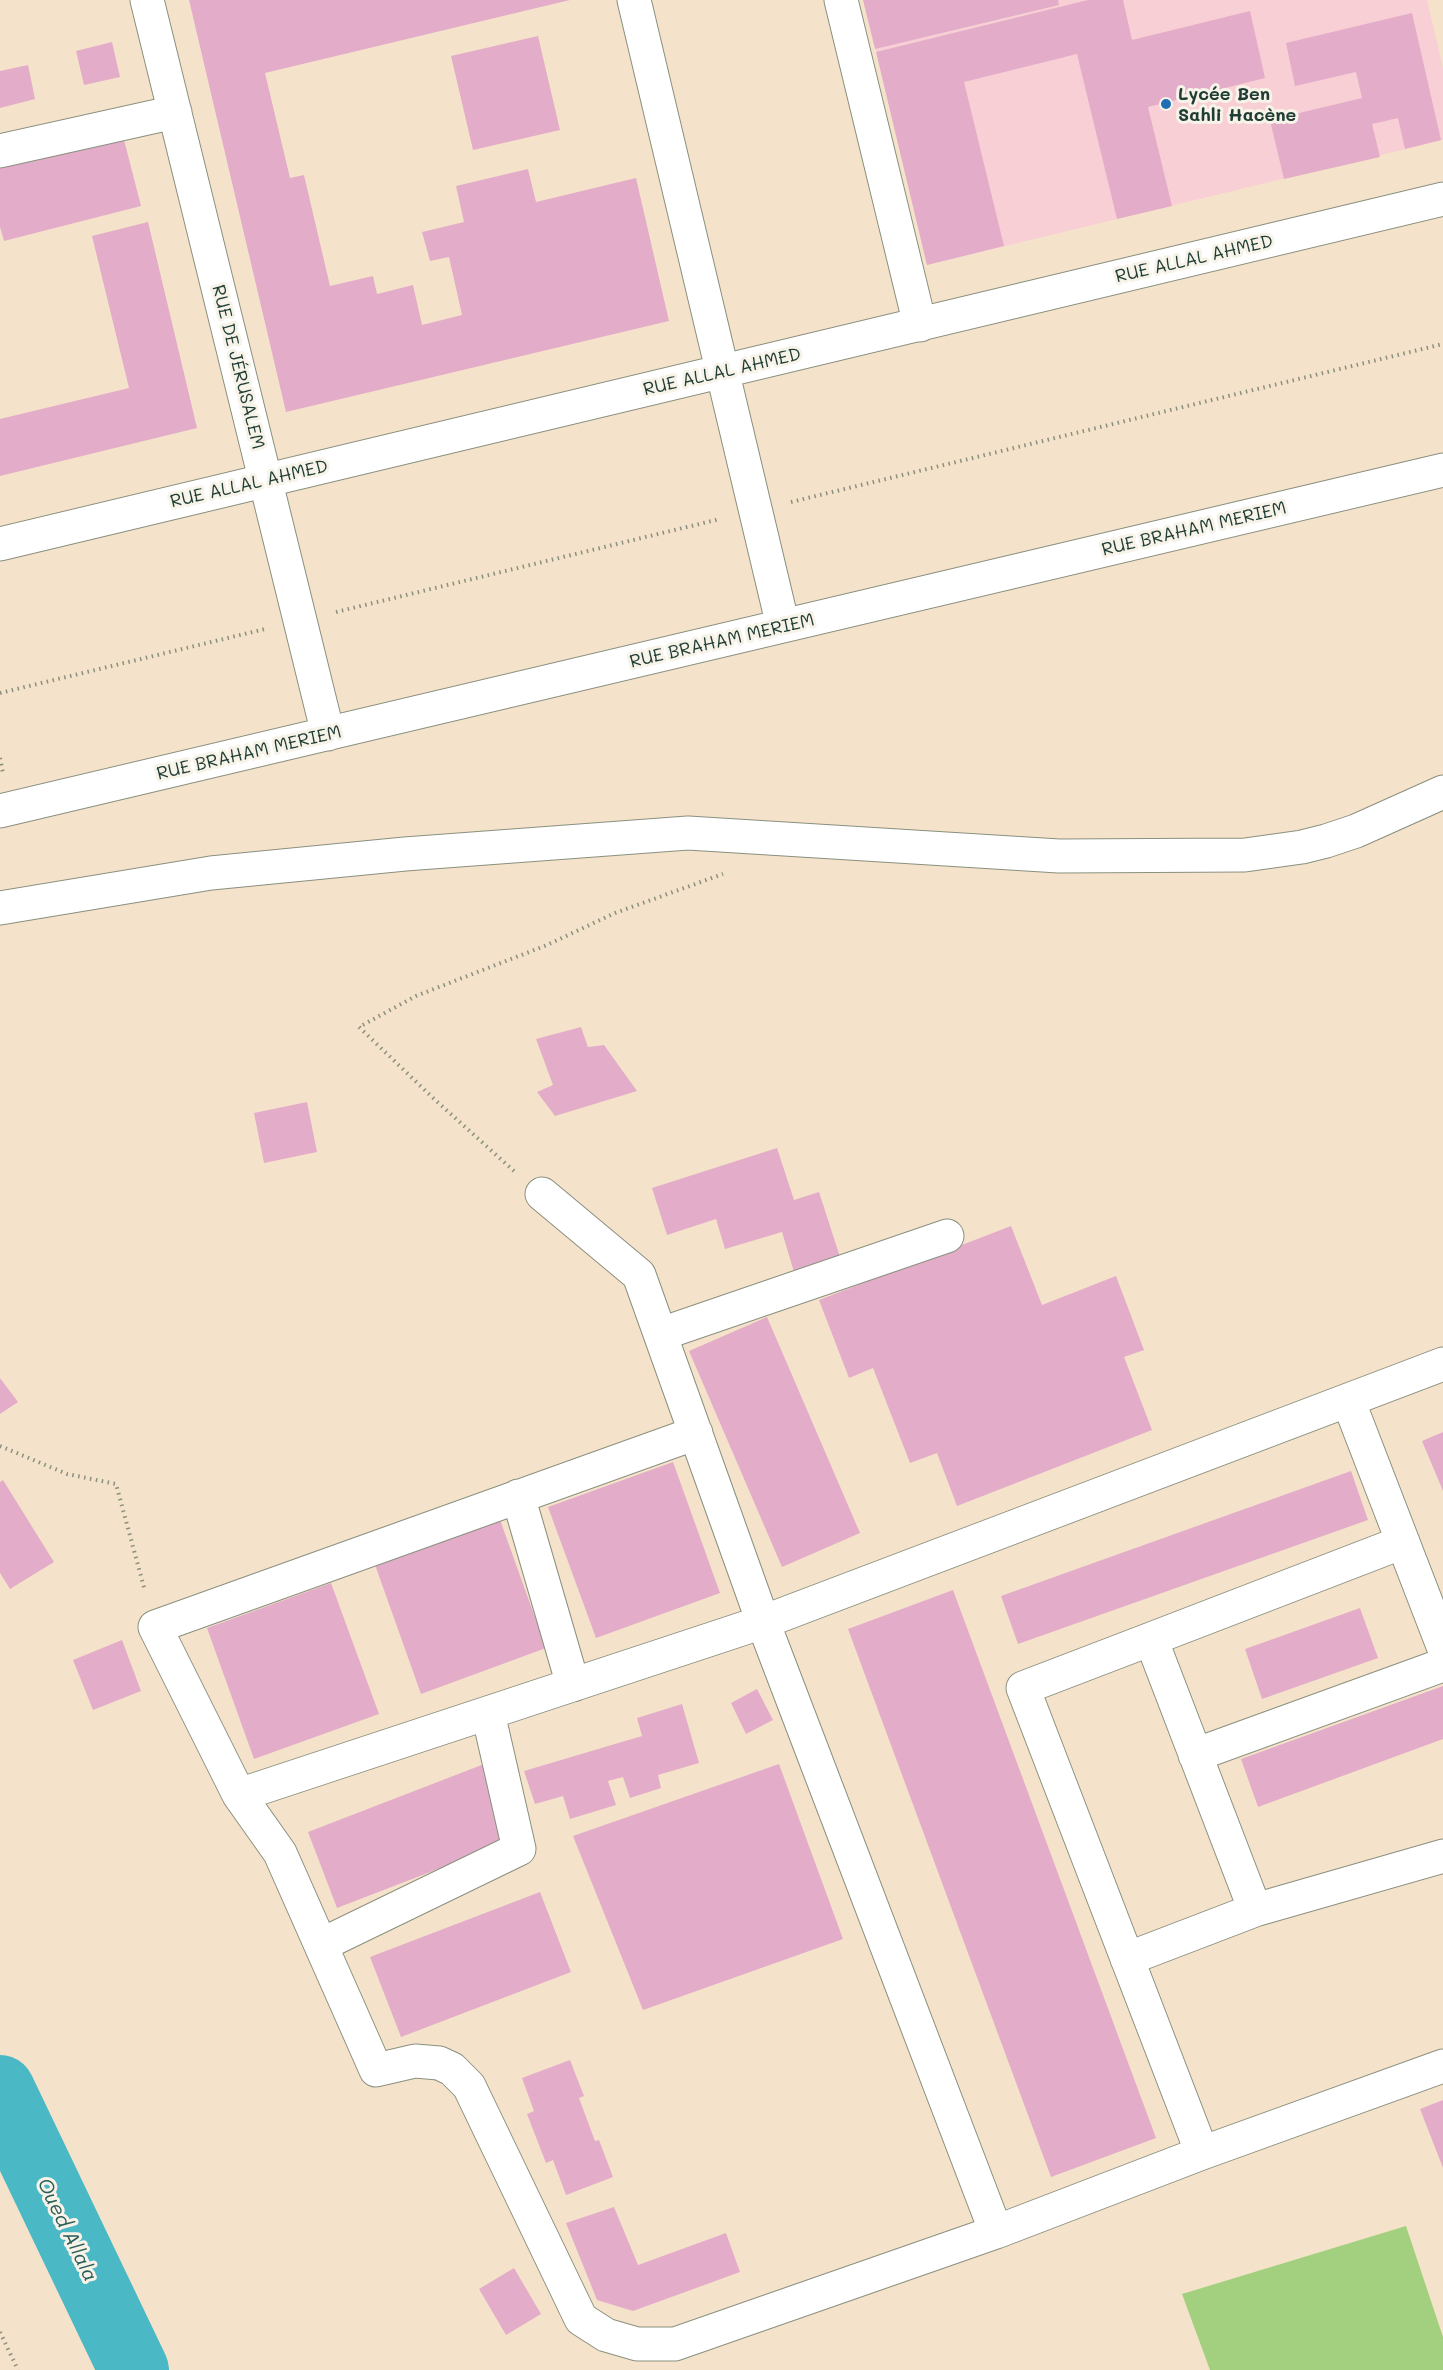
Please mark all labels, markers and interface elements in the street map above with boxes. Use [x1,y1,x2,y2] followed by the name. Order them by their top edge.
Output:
[1178,83,1296,125] place label: Lycée Ben Sahli Hacène
[1159,97,1173,111] marker: Lycée Ben Sahli Hacène
[1113,230,1275,288] street label: RUE ALLAL AHMED
[207,283,269,451] street label: RUE DE JÉRUSALEM
[641,343,803,401] street label: RUE ALLAL AHMED
[168,455,330,513] street label: RUE ALLAL AHMED
[1100,497,1288,561] street label: RUE BRAHAM MERIEM
[628,609,816,673] street label: RUE BRAHAM MERIEM
[155,721,343,785] street label: RUE BRAHAM MERIEM
[32,2174,102,2286] water label: Oued Allala

